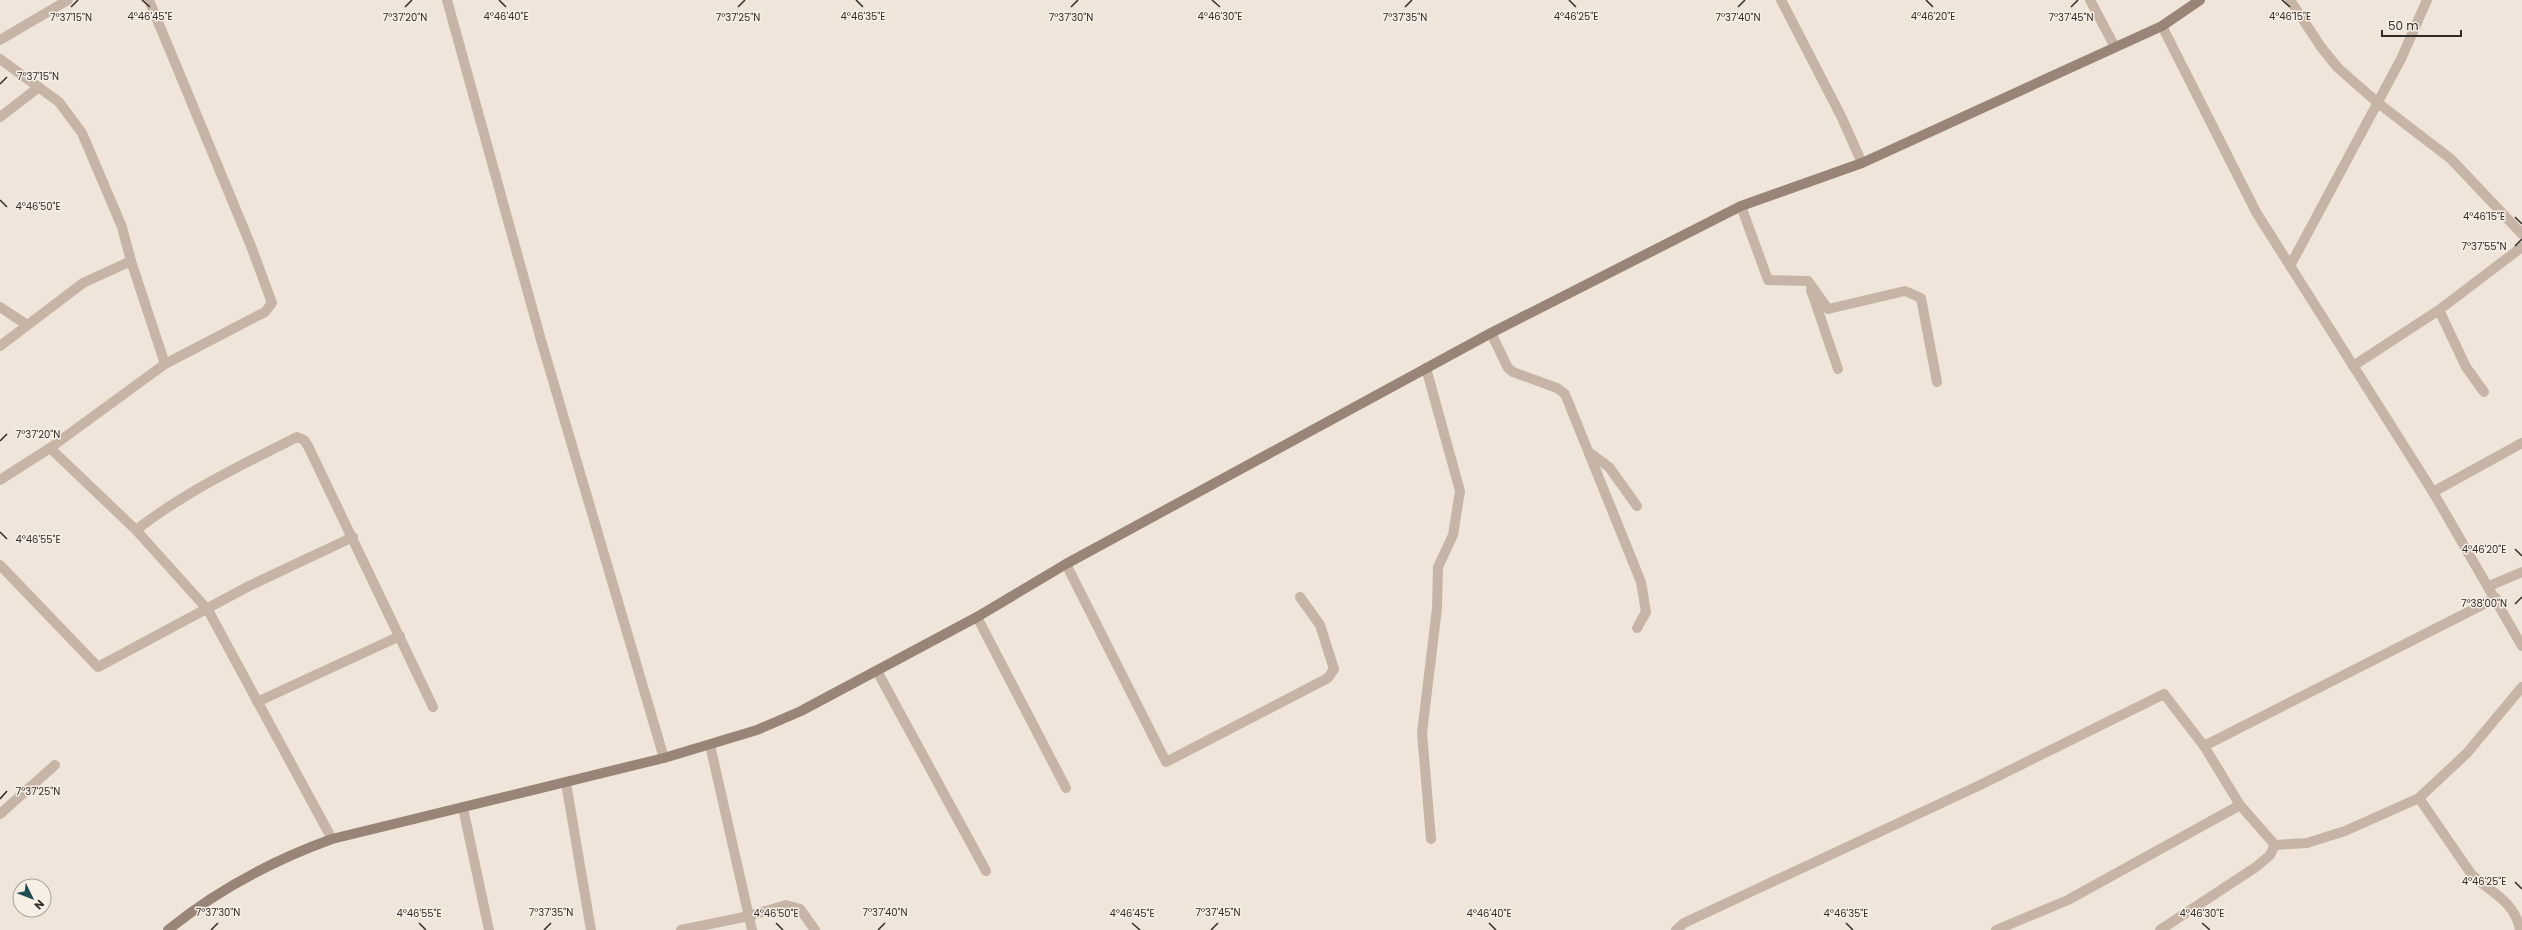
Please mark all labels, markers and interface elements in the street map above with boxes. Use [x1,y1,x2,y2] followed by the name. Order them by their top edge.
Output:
[127,9,173,24] text: 4°46'45"E
[483,9,529,24] text: 4°46'40"E
[841,9,885,24] text: 4°46'35"E
[1198,9,1242,24] text: 4°46'30"E
[1554,9,1598,24] text: 4°46'25"E
[1911,9,1955,24] text: 4°46'20"E
[2269,9,2311,24] text: 4°46'15"E
[50,10,92,25] text: 7°37'15"N
[383,10,427,25] text: 7°37'20"N
[716,10,760,25] text: 7°37'25"N
[1049,10,1093,25] text: 7°37'30"N
[1383,10,1427,25] text: 7°37'35"N
[1715,10,1761,25] text: 7°37'40"N
[2048,10,2094,25] text: 7°37'45"N
[2382,12,2461,38] scale bar
[2388,17,2419,34] text: 50 m
[17,69,59,84] text: 7°37'15"N
[15,199,61,214] text: 4°46'50"E
[2463,209,2505,224] text: 4°46'15"E
[2461,239,2507,254] text: 7°37'55"N
[16,427,60,442] text: 7°37'20"N
[15,532,61,547] text: 4°46'55"E
[2462,542,2506,557] text: 4°46'20"E
[2461,596,2507,611] text: 7°38'00"N
[16,784,60,799] text: 7°37'25"N
[2462,874,2506,889] text: 4°46'25"E
[12,878,52,918] north arrow
[31,896,48,913] text: N
[196,905,240,920] text: 7°37'30"N
[529,905,573,920] text: 7°37'35"N
[862,905,908,920] text: 7°37'40"N
[1195,905,1241,920] text: 7°37'45"N
[396,906,442,921] text: 4°46'55"E
[753,906,799,921] text: 4°46'50"E
[1109,906,1155,921] text: 4°46'45"E
[1466,906,1512,921] text: 4°46'40"E
[1824,906,1868,921] text: 4°46'35"E
[2180,906,2224,921] text: 4°46'30"E

